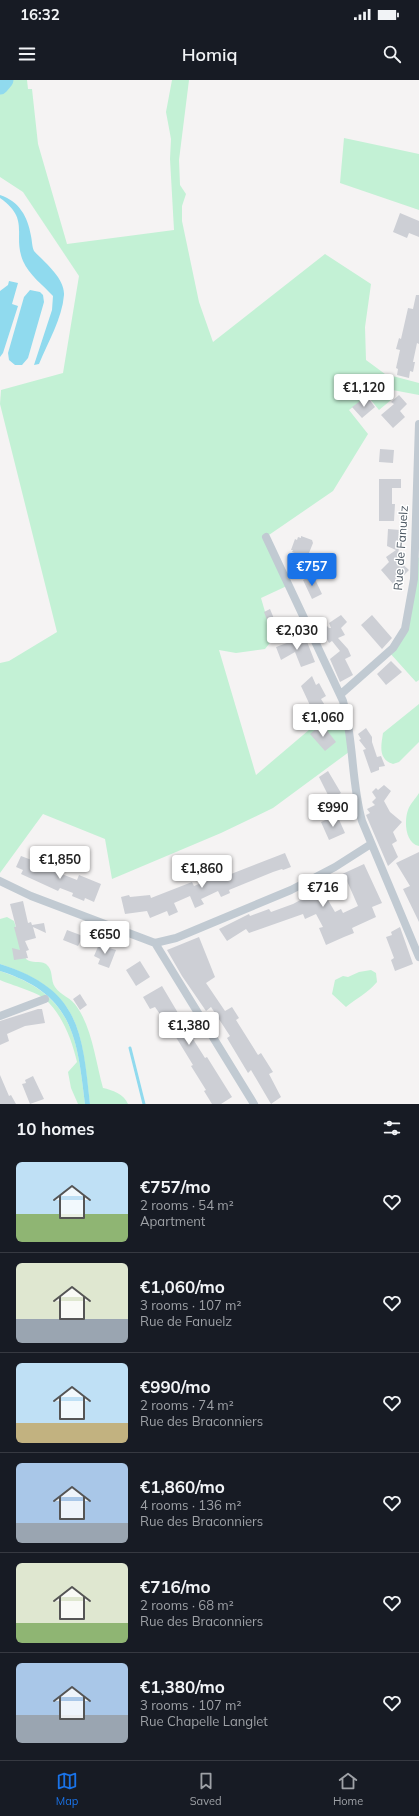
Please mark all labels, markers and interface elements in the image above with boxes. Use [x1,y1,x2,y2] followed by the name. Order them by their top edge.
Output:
[20,5,60,24] text: 16:32
[16,43,38,65] icon: menu
[182,43,237,66] text: Homiq
[381,43,403,65] icon: search
[331,374,397,408] pin: €1,120
[343,379,385,395] text: €1,120
[390,505,411,591] street label: Rue de Fanuelz
[288,553,336,587] pin: €757
[296,558,328,574] text: €757
[264,617,330,651] pin: €2,030
[276,622,318,638] text: €2,030
[290,704,356,738] pin: €1,060
[302,709,344,725] text: €1,060
[309,794,357,828] pin: €990
[317,799,349,815] text: €990
[27,846,93,880] pin: €1,850
[39,851,81,867] text: €1,850
[169,855,235,889] pin: €1,860
[181,860,223,876] text: €1,860
[299,874,347,908] pin: €716
[307,879,339,895] text: €716
[81,921,129,955] pin: €650
[89,926,121,942] text: €650
[156,1012,222,1046] pin: €1,380
[168,1017,210,1033] text: €1,380
[381,1117,403,1139] icon: filters
[16,1118,95,1139] text: 10 homes
[140,1176,211,1197] text: €757/mo
[48,1178,96,1226] icon: home
[381,1191,403,1213] icon: heart
[140,1197,234,1213] text: 2 rooms · 54 m²
[140,1213,205,1229] text: Apartment
[140,1276,225,1297] text: €1,060/mo
[48,1279,96,1327] icon: home
[381,1292,403,1314] icon: heart
[140,1297,241,1313] text: 3 rooms · 107 m²
[140,1313,232,1329] text: Rue de Fanuelz
[140,1376,211,1397] text: €990/mo
[48,1379,96,1427] icon: home
[381,1392,403,1414] icon: heart
[140,1397,234,1413] text: 2 rooms · 74 m²
[140,1413,263,1429] text: Rue des Braconniers
[140,1476,225,1497] text: €1,860/mo
[48,1479,96,1527] icon: home
[381,1492,403,1514] icon: heart
[140,1497,241,1513] text: 4 rooms · 136 m²
[140,1513,263,1529] text: Rue des Braconniers
[140,1576,211,1597] text: €716/mo
[48,1579,96,1627] icon: home
[381,1592,403,1614] icon: heart
[140,1597,234,1613] text: 2 rooms · 68 m²
[140,1613,263,1629] text: Rue des Braconniers
[140,1676,225,1697] text: €1,380/mo
[48,1679,96,1727] icon: home
[381,1692,403,1714] icon: heart
[140,1697,241,1713] text: 3 rooms · 107 m²
[140,1713,268,1729] text: Rue Chapelle Langlet
[56,1770,78,1808] tab: Map
[190,1770,222,1808] tab: Saved
[333,1770,363,1808] tab: Home

